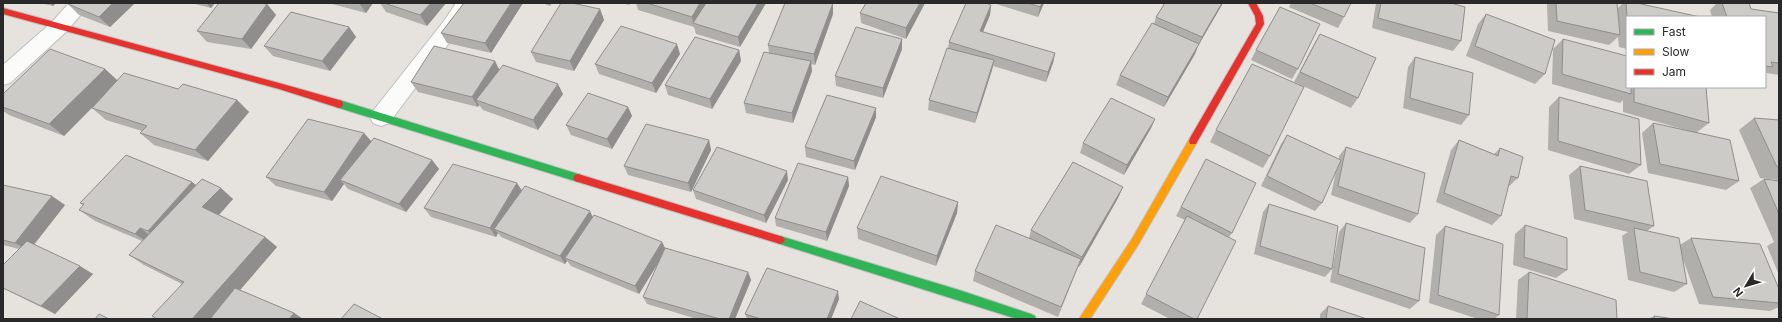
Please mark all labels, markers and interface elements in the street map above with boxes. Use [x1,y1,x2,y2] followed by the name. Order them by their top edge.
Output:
[1626,16,1766,88] legend
[1662,24,1686,39] text: Fast
[1662,44,1690,59] text: Slow
[1662,64,1686,79] text: Jam
[1726,266,1766,306] north arrow
[1730,285,1746,300] text: N

